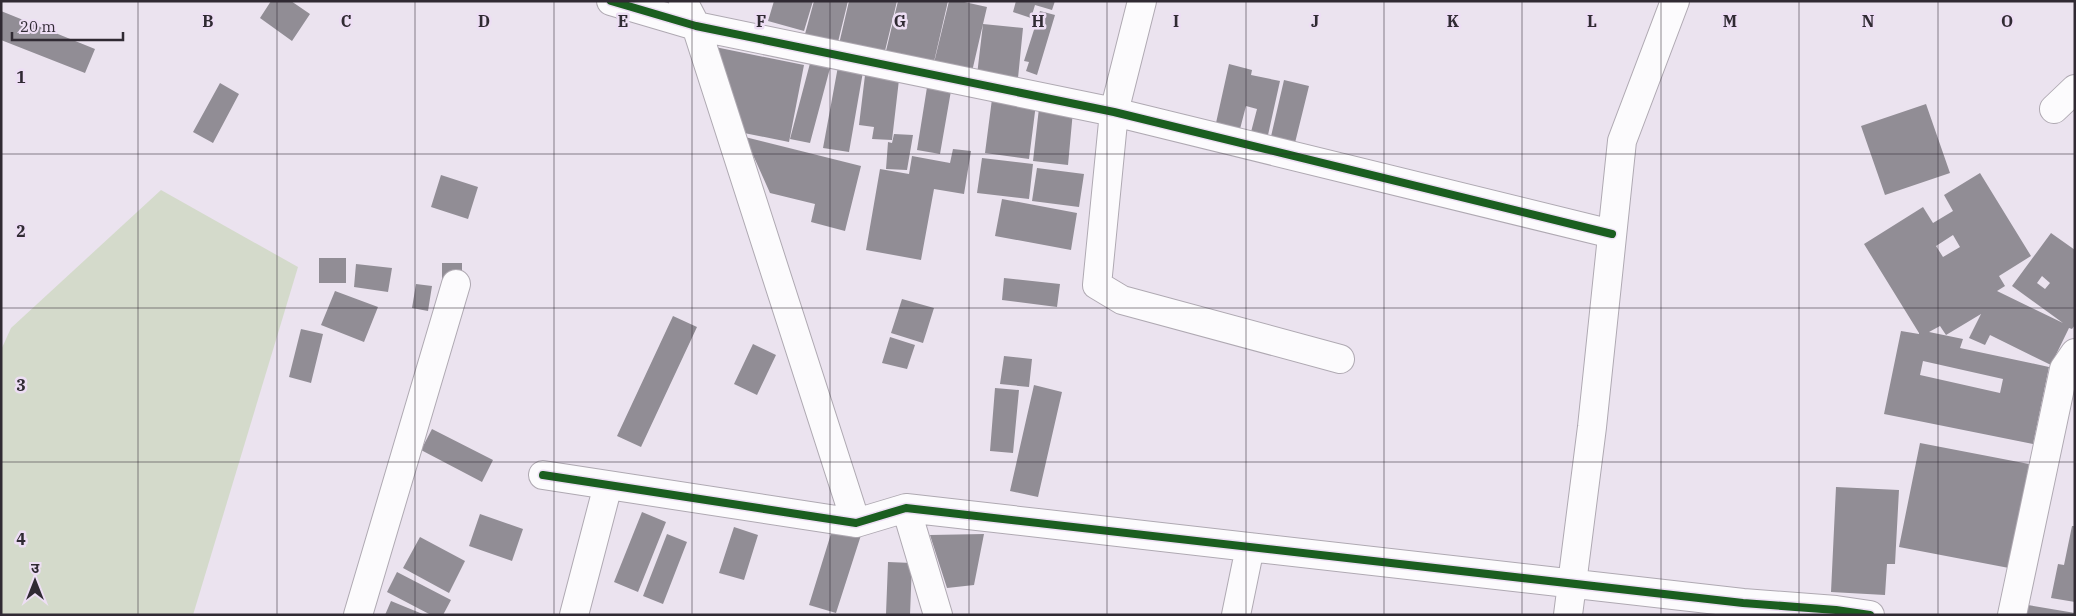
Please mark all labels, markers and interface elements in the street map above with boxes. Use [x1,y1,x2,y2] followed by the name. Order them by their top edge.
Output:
[12,10,124,42] scale bar
[202,11,214,31] text: B
[341,11,351,31] text: C
[478,11,490,31] text: D
[618,11,628,31] text: E
[756,11,766,31] text: F
[894,11,906,31] text: G
[1032,11,1045,31] text: H
[1173,11,1179,31] text: I
[1311,11,1319,31] text: J
[1447,11,1460,31] text: K
[1587,11,1597,31] text: L
[1723,11,1737,31] text: M
[1862,11,1874,31] text: N
[2001,11,2013,31] text: O
[20,17,56,36] text: 20 m
[16,67,26,87] text: 1
[16,221,26,241] text: 2
[16,375,26,395] text: 3
[16,529,26,549] text: 4
[10,556,60,606] north arrow
[31,559,40,577] text: उ

